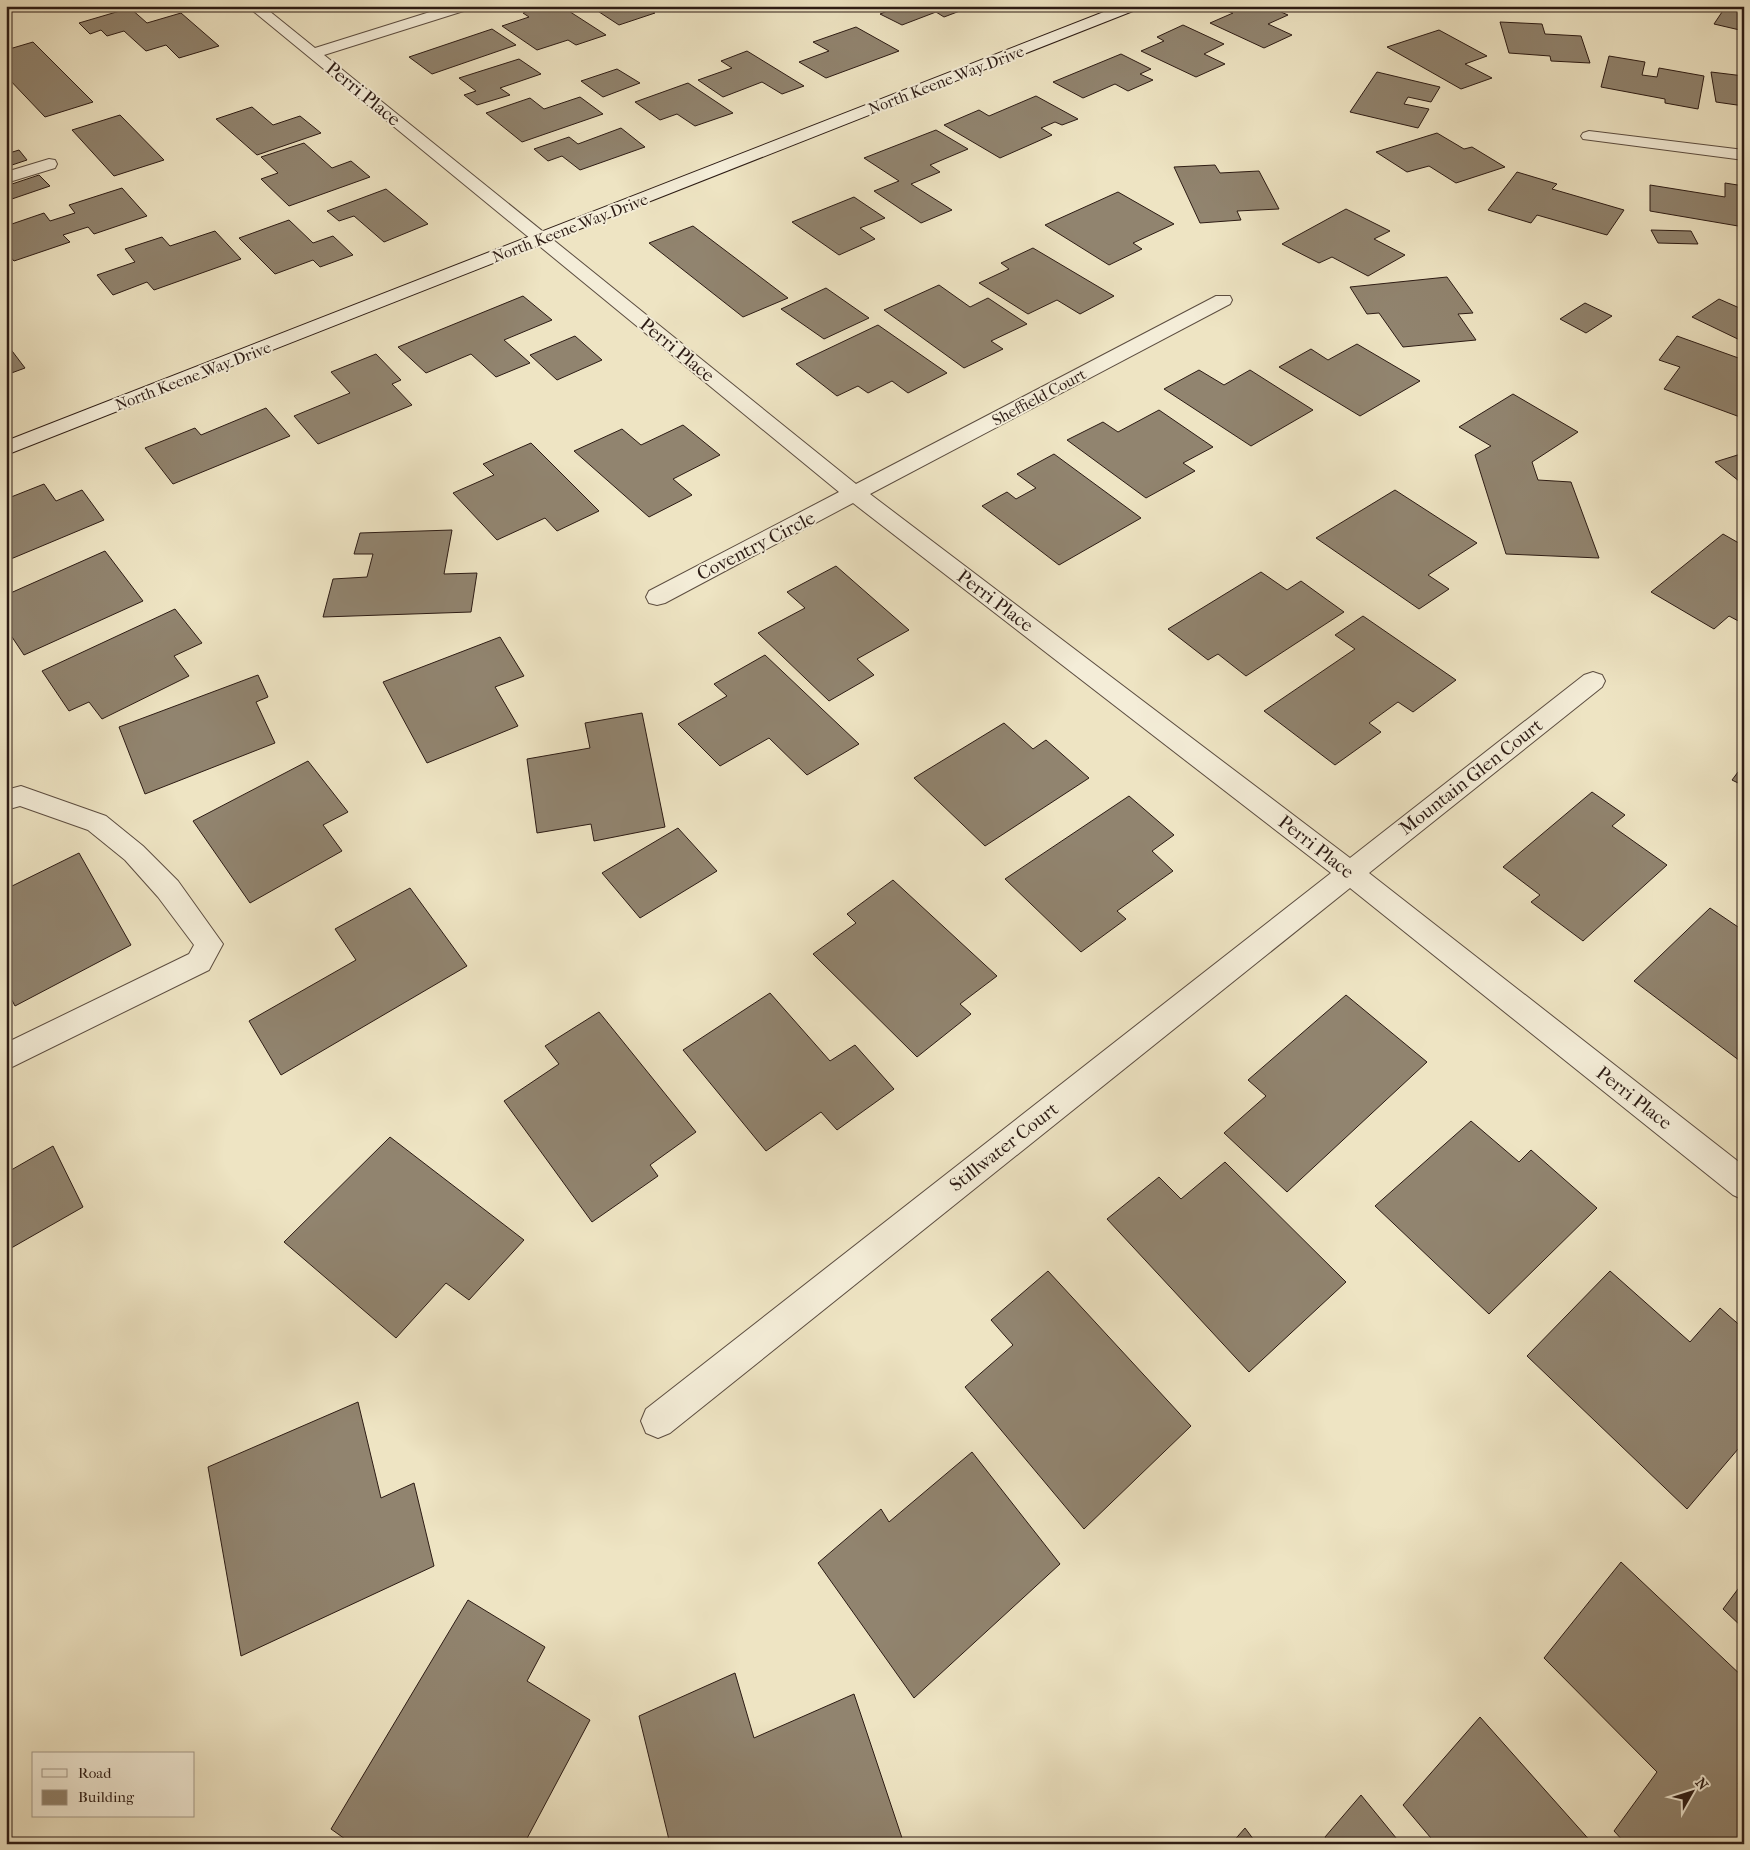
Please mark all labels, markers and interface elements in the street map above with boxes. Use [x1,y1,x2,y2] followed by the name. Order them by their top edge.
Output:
[865,41,1027,119] street label: North Keene Way Drive
[321,57,405,131] street label: Perri Place
[489,189,651,267] street label: North Keene Way Drive
[635,313,719,387] street label: Perri Place
[112,337,274,415] street label: North Keene Way Drive
[989,364,1090,430] street label: Sheffield Court
[693,507,819,585] street label: Coventry Circle
[953,565,1037,637] street label: Perri Place
[1395,714,1547,840] street label: Mountain Glen Court
[1274,811,1358,883] street label: Perri Place
[1592,1062,1676,1134] street label: Perri Place
[945,1098,1063,1196] street label: Stillwater Court
[32,1752,195,1818] legend
[78,1764,112,1782] text: Road
[1668,1768,1718,1818] north arrow
[1692,1775,1712,1794] text: N
[78,1788,135,1806] text: Building

